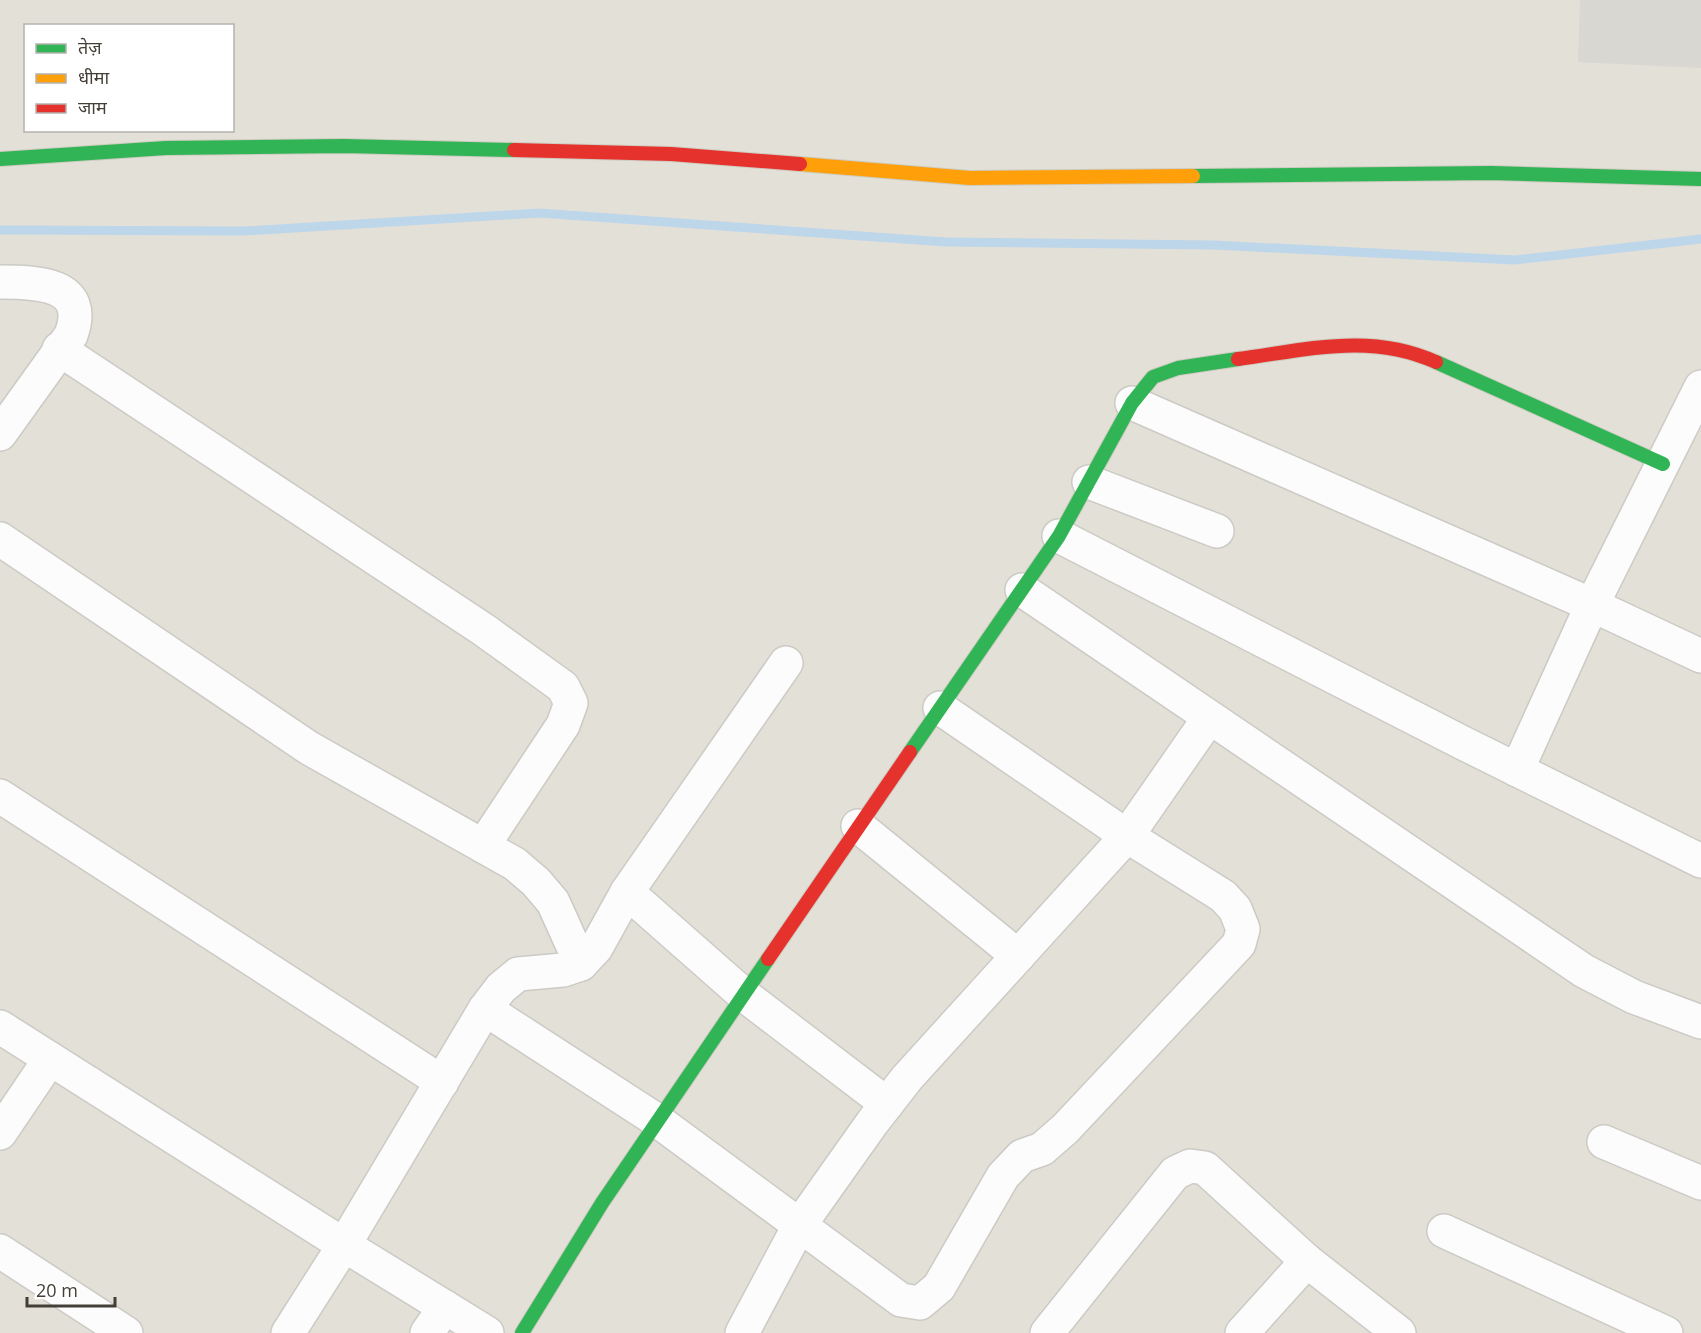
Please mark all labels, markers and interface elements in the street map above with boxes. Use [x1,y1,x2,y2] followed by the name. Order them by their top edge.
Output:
[24,24,234,132] legend
[78,35,102,59] text: तेज़
[78,65,109,89] text: धीमा
[78,95,108,119] text: जाम
[27,1270,116,1308] scale bar
[36,1278,78,1302] text: 20 m

